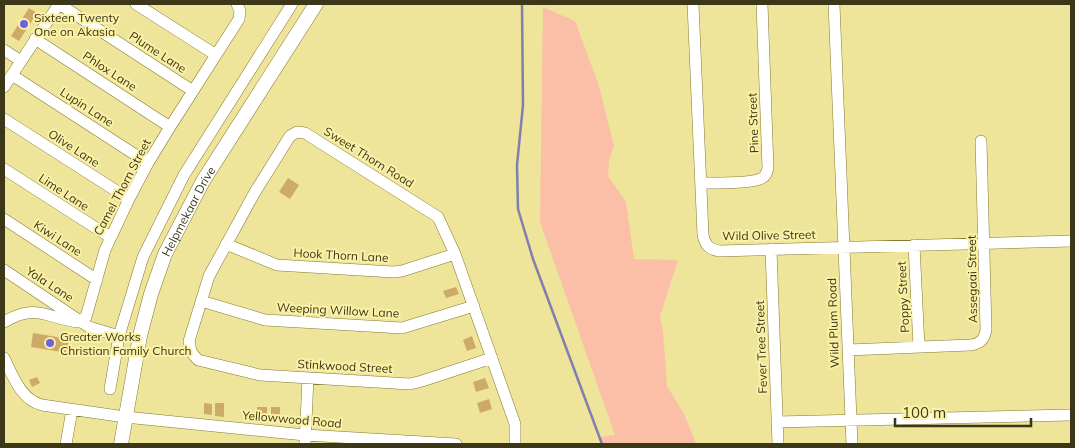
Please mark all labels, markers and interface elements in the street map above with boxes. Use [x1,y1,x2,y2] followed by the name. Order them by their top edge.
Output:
[34,10,120,39] place label: Sixteen Twenty One on Akasia
[18,18,30,30] marker: Sixteen Twenty One on Akasia
[127,28,189,76] street label: Plume Lane
[80,48,140,94] street label: Phlox Lane
[57,84,117,130] street label: Lupin Lane
[744,92,762,154] street label: Pine Street
[321,123,417,191] street label: Sweet Thorn Road
[45,126,103,170] street label: Olive Lane
[90,136,154,238] street label: Camel Thorn Street
[158,163,218,259] street label: Helpmekaar Drive
[36,170,92,214] street label: Lime Lane
[31,217,85,259] street label: Kiwi Lane
[722,227,816,243] street label: Wild Olive Street
[964,235,980,323] street label: Assegaai Street
[293,245,389,265] street label: Hook Thorn Lane
[894,261,912,333] street label: Poppy Street
[23,263,77,305] street label: Yola Lane
[824,278,842,368] street label: Wild Plum Road
[276,299,400,321] street label: Weeping Willow Lane
[752,300,770,394] street label: Fever Tree Street
[60,329,192,358] place label: Greater Works Christian Family Church
[44,337,56,349] marker: Greater Works Christian Family Church
[297,356,393,376] street label: Stinkwood Street
[895,396,1031,428] scale bar
[902,403,946,422] text: 100 m
[241,407,342,431] street label: Yellowwood Road

